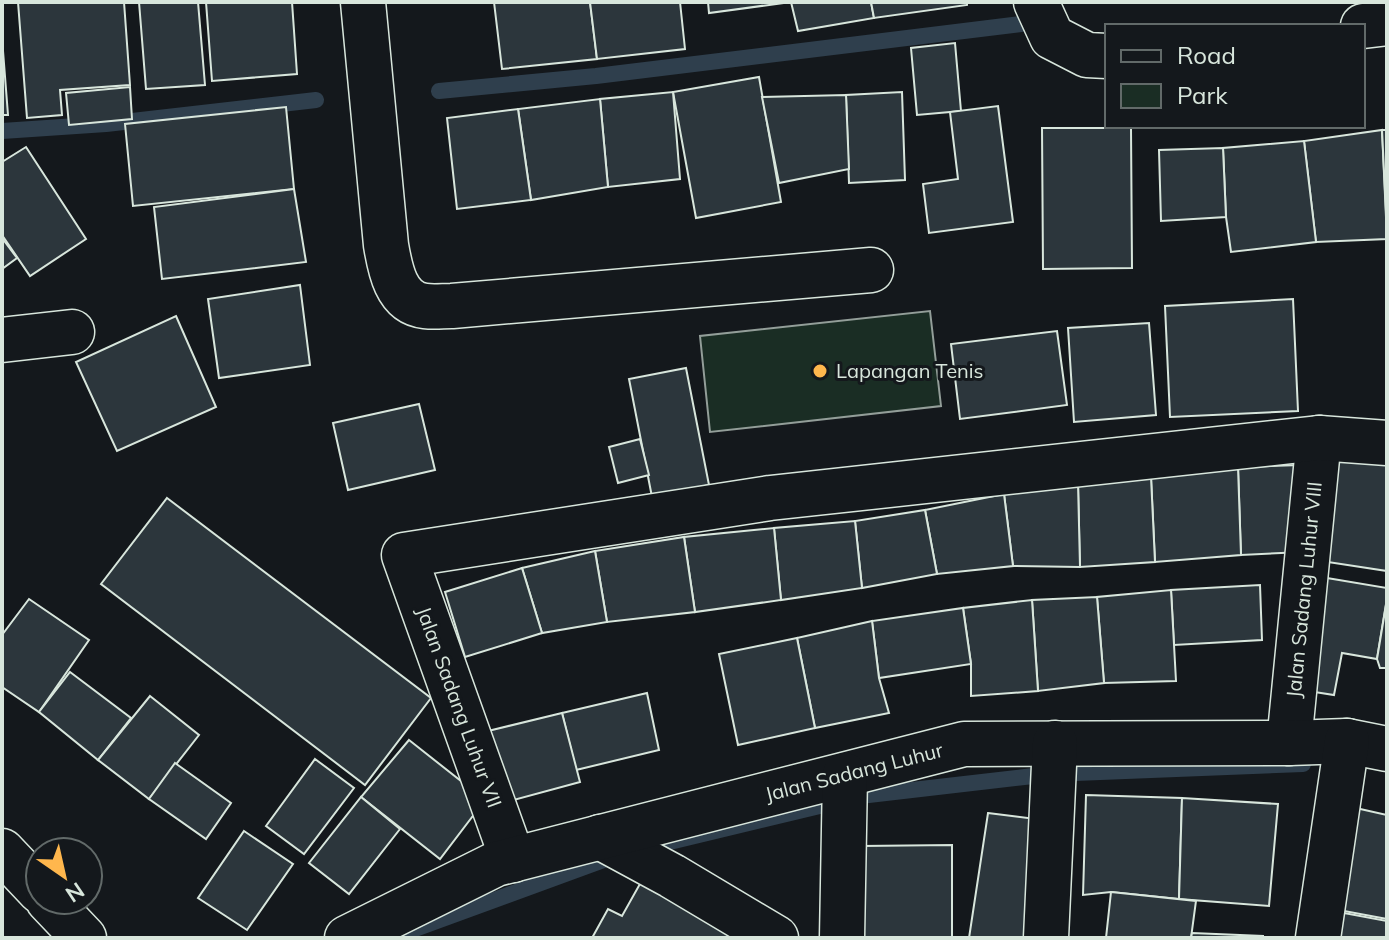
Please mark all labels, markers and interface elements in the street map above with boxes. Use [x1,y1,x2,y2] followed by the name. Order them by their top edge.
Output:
[1105,24,1365,128] legend
[1177,40,1236,70] text: Road
[1177,80,1228,110] text: Park
[836,358,983,383] place label: Lapangan Tenis
[811,362,829,380] marker: Lapangan Tenis
[1280,480,1327,699] street label: Jalan Sadang Luhur VIII
[411,603,507,811] street label: Jalan Sadang Luhur VII
[762,737,946,806] street label: Jalan Sadang Luhur
[24,836,104,916] north arrow
[60,876,90,909] text: N

